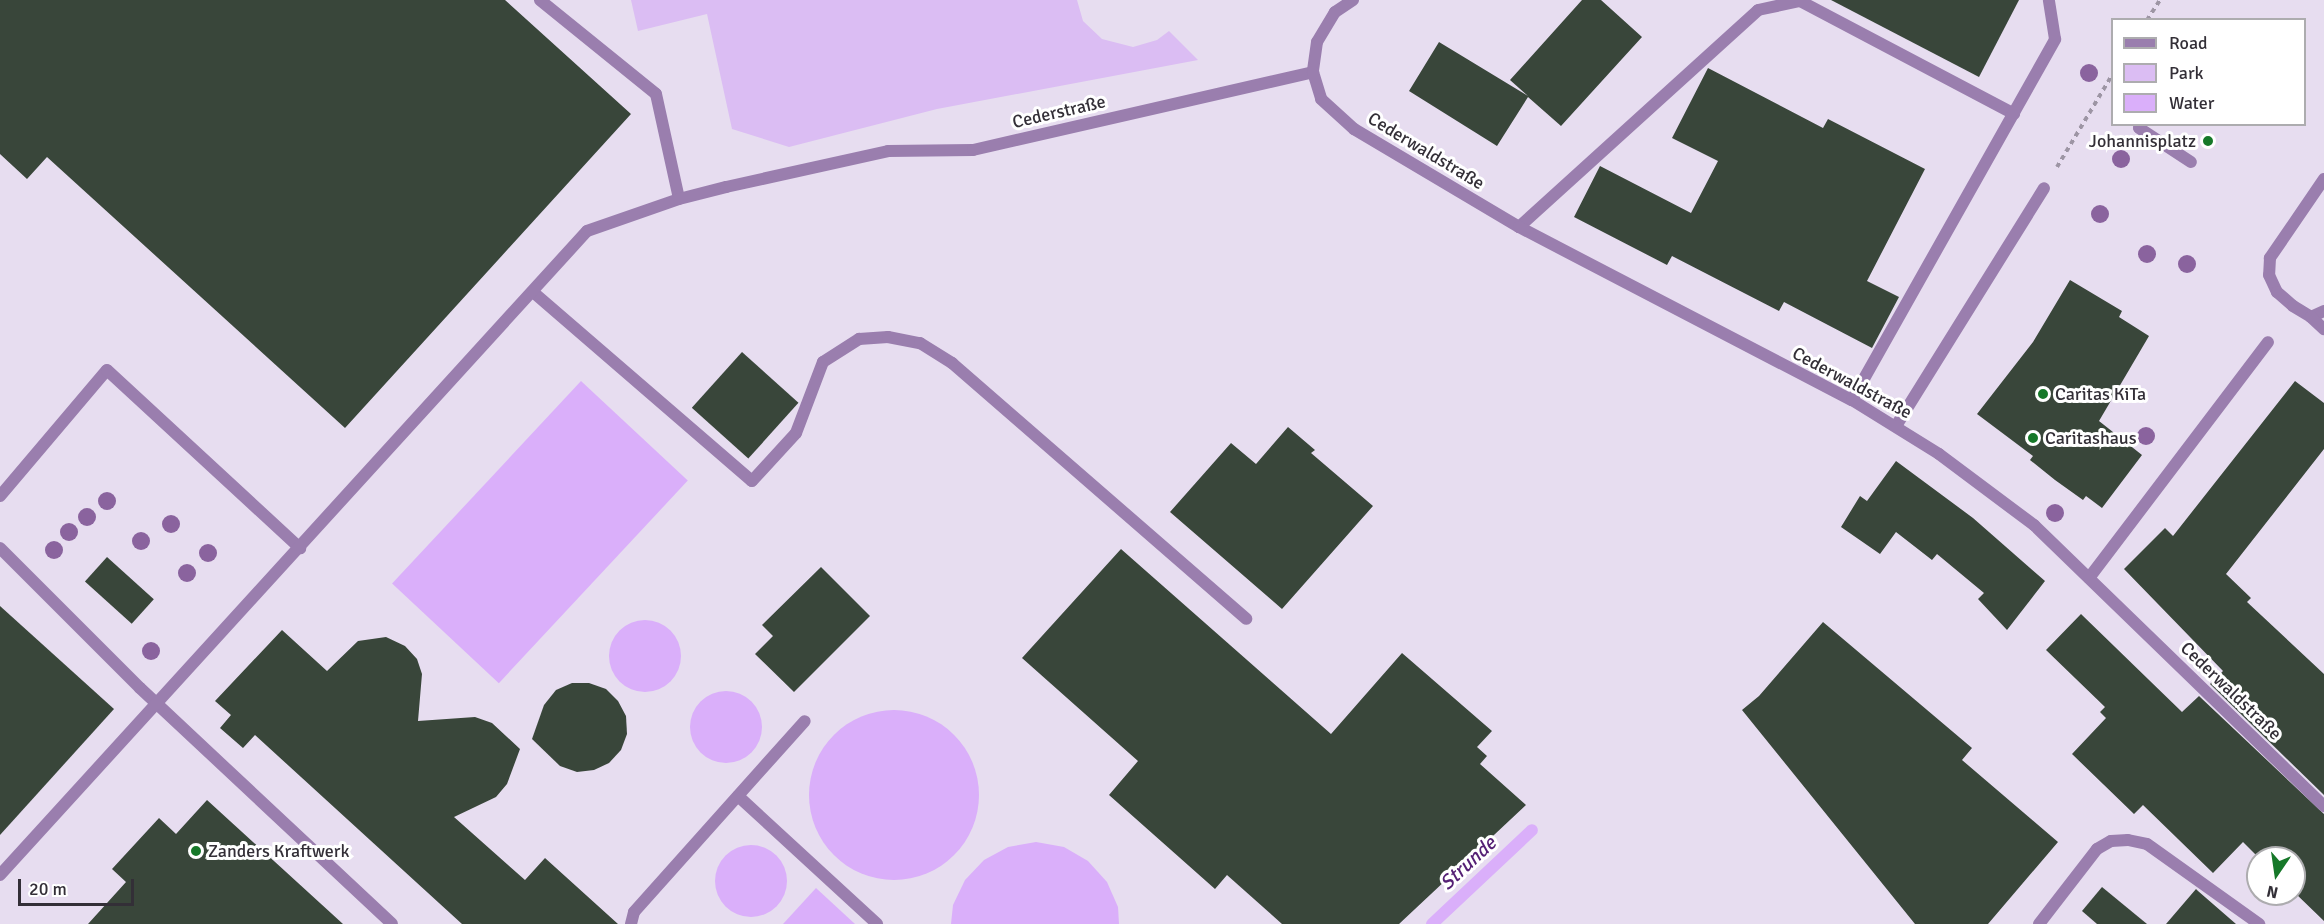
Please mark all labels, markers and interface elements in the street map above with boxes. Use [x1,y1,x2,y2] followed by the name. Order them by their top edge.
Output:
[2111,18,2306,126] legend
[2169,32,2208,54] text: Road
[2169,62,2204,84] text: Park
[1010,91,1108,133] street label: Cederstraße
[2169,92,2214,114] text: Water
[1364,108,1488,194] street label: Cederwaldstraße
[2089,130,2196,152] place label: Johannisplatz
[2201,134,2215,148] marker: Johannisplatz
[1789,342,1915,424] street label: Cederwaldstraße
[2055,383,2146,405] place label: Caritas KiTa
[2036,387,2050,401] marker: Caritas KiTa
[2045,427,2137,449] place label: Caritashaus
[2026,431,2040,445] marker: Caritashaus
[2176,637,2286,745] street label: Cederwaldstraße
[1435,831,1501,895] water label: Strunde
[208,840,349,862] place label: Zanders Kraftwerk
[189,844,203,858] marker: Zanders Kraftwerk
[2246,846,2306,906] north arrow
[21,867,136,905] scale bar
[29,878,67,900] text: 20 m
[2265,881,2280,903] text: N

